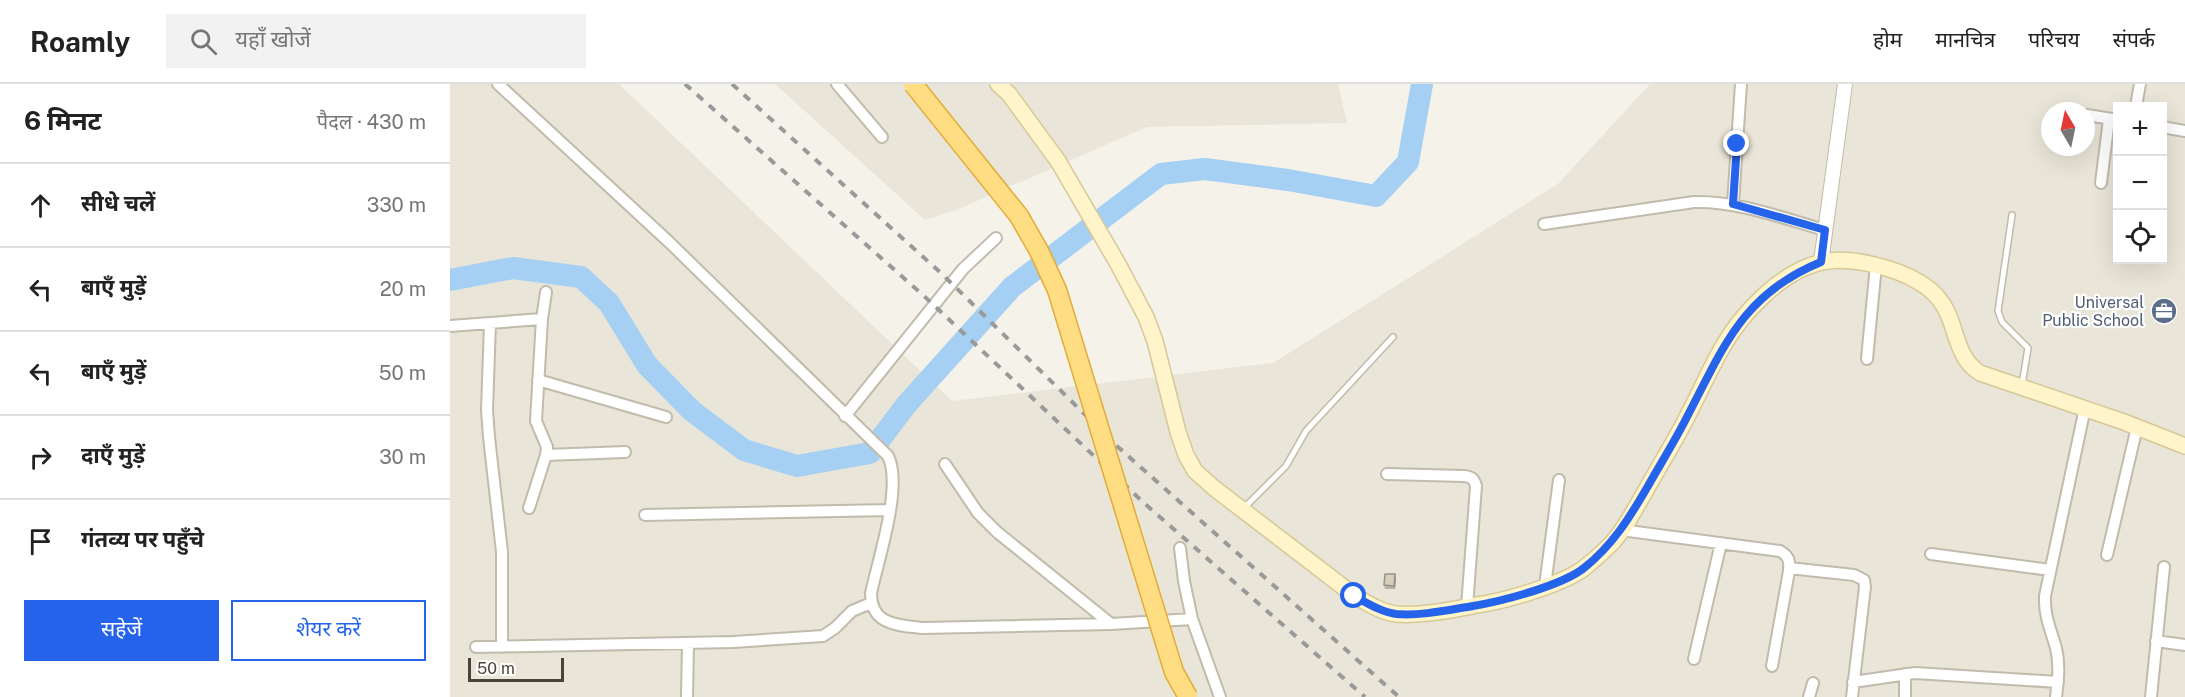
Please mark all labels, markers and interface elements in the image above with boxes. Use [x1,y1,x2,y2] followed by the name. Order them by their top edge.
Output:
[166,14,586,68] search box
[30,25,130,58] text: Roamly
[187,25,220,58] icon: search
[235,26,311,52] text: यहाँ खोजें
[1873,27,1902,52] text: होम
[1935,27,1995,52] text: मानचित्र
[2028,27,2080,52] text: परिचय
[2113,27,2155,52] text: संपर्क
[2041,102,2095,156] north arrow
[2113,102,2167,264] map controls
[2113,102,2167,156] button: +
[24,105,102,136] text: 6 मिनट
[317,110,426,134] text: पैदल · 430 m
[1723,130,1749,156] route end
[2113,156,2167,210] button: −
[24,189,57,222] icon: ahead
[81,190,155,216] text: सीधे चलें
[367,193,426,217] text: 330 m
[2113,210,2167,264] button: locate
[24,273,57,306] icon: left
[81,274,146,300] text: बाएँ मुड़ें
[380,277,426,301] text: 20 m
[2042,293,2144,330] place label: Universal Public School
[2149,296,2179,326] office icon: Universal Public School
[24,357,57,390] icon: left
[81,358,146,384] text: बाएँ मुड़ें
[379,361,426,385] text: 50 m
[24,441,57,474] icon: right
[81,442,145,468] text: दाएँ मुड़ें
[379,445,426,469] text: 30 m
[24,525,57,558] icon: arrive
[81,526,204,552] text: गंतव्य पर पहुँचे
[1340,582,1366,608] route start
[24,600,219,661] button: सहेजें
[231,600,426,661] button: शेयर करें
[468,655,564,682] scale bar
[477,659,515,678] text: 50 m

